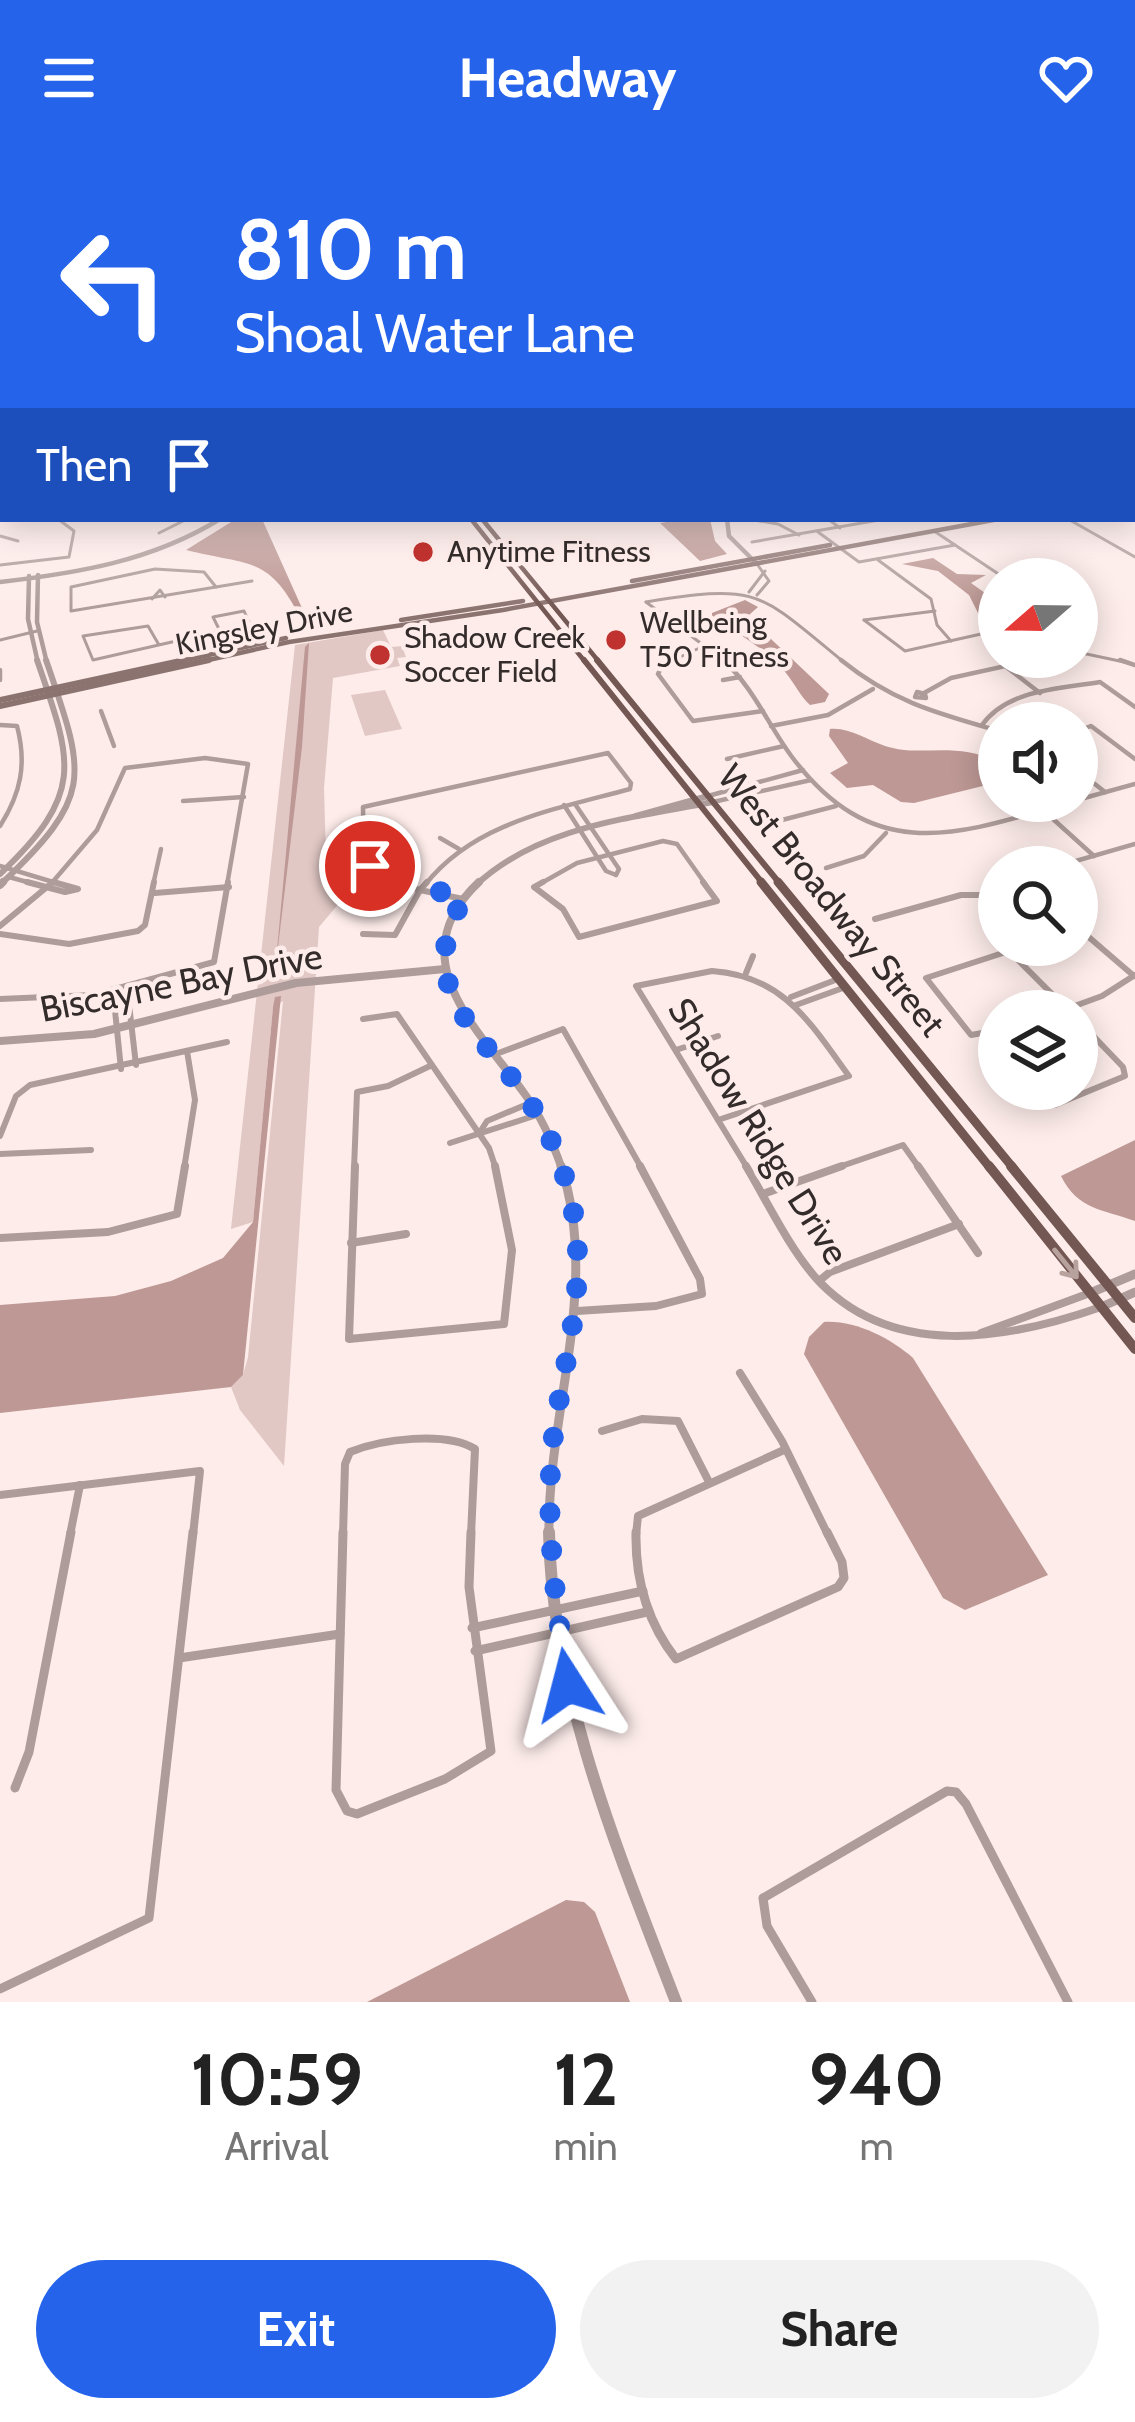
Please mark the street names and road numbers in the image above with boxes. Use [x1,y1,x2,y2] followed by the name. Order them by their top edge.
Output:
[172,592,356,663] street label: Kingsley Drive
[709,755,955,1045] street label: West Broadway Street
[36,933,326,1031] street label: Biscayne Bay Drive
[659,990,859,1272] street label: Shadow Ridge Drive

